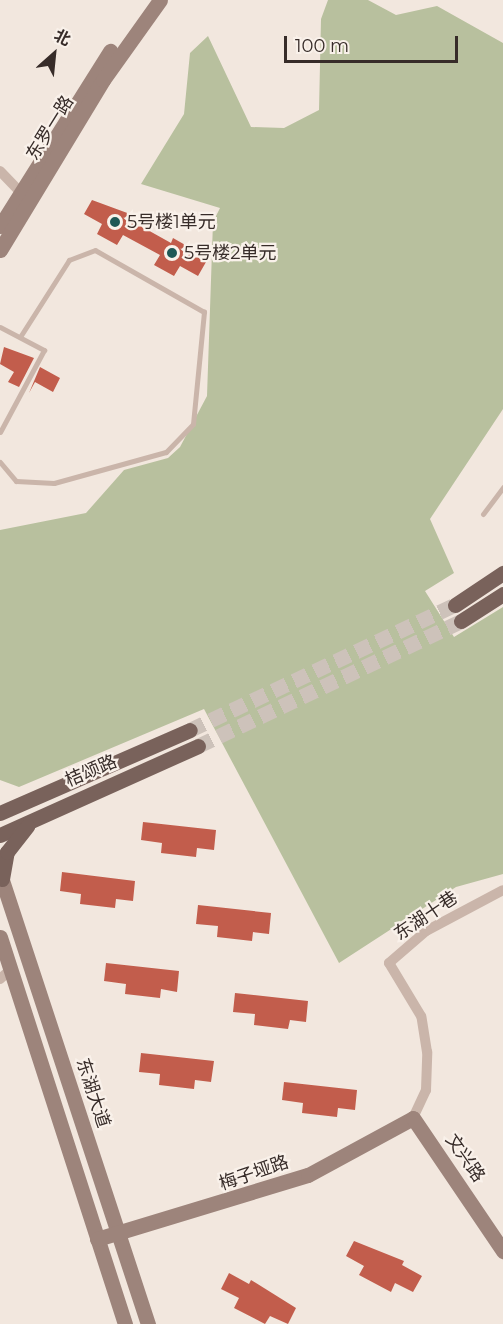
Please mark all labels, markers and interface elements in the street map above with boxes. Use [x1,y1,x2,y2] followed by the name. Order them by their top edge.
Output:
[24,24,84,84] north arrow
[287,24,461,62] scale bar
[51,25,74,50] text: 北
[295,35,349,57] text: 100 m
[22,92,78,164] street label: 东罗一路
[127,211,216,233] place label: 5号楼1单元
[108,215,122,229] marker: 5号楼1单元
[184,242,276,264] place label: 5号楼2单元
[165,246,179,260] marker: 5号楼2单元
[62,751,120,791] street label: 桔颂路
[390,887,462,945] street label: 东湖十巷
[72,1055,114,1131] street label: 东湖大道
[441,1130,489,1186] street label: 文兴路
[216,1151,292,1195] street label: 梅子垭路

